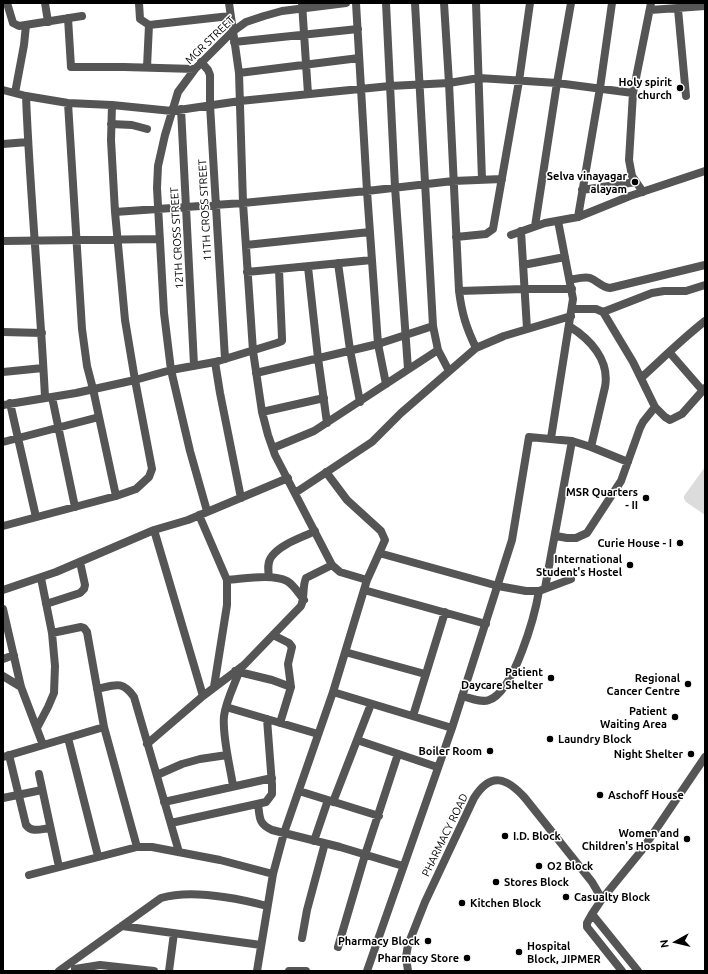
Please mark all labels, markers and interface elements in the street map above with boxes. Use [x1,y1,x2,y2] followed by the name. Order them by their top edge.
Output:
[183,13,237,67] street label: MGR STREET
[619,75,672,101] place label: Holy spirit church
[675,83,685,93] marker: Holy spirit church
[196,159,214,261] street label: 11TH CROSS STREET
[547,169,627,195] place label: Selva vinayagar alayam
[630,177,640,187] marker: Selva vinayagar alayam
[168,187,186,289] street label: 12TH CROSS STREET
[566,485,638,511] place label: MSR Quarters - II
[641,493,651,503] marker: MSR Quarters - II
[597,536,672,550] place label: Curie House - I
[675,538,685,548] marker: Curie House - I
[536,552,622,578] place label: International Student's Hostel
[625,560,635,570] marker: International Student's Hostel
[461,665,543,691] place label: Patient Daycare Shelter
[607,671,680,697] place label: Regional Cancer Centre
[546,673,556,683] marker: Patient Daycare Shelter
[683,679,693,689] marker: Regional Cancer Centre
[600,704,667,730] place label: Patient Waiting Area
[670,712,680,722] marker: Patient Waiting Area
[558,732,632,746] place label: Laundry Block
[545,734,555,744] marker: Laundry Block
[419,744,482,758] place label: Boiler Room
[485,746,495,756] marker: Boiler Room
[614,747,683,761] place label: Night Shelter
[686,749,696,759] marker: Night Shelter
[608,788,684,802] place label: Aschoff House
[595,790,605,800] marker: Aschoff House
[419,791,471,879] street label: PHARMACY ROAD
[582,826,679,852] place label: Women and Children's Hospital
[513,829,561,843] place label: I.D. Block
[500,831,510,841] marker: I.D. Block
[682,834,692,844] marker: Women and Children's Hospital
[547,859,593,873] place label: O2 Block
[534,861,544,871] marker: O2 Block
[504,875,569,889] place label: Stores Block
[491,877,501,887] marker: Stores Block
[574,890,650,904] place label: Casualty Block
[561,892,571,902] marker: Casualty Block
[470,896,541,910] place label: Kitchen Block
[457,898,467,908] marker: Kitchen Block
[656,922,696,962] north arrow
[338,934,420,948] place label: Pharmacy Block
[423,936,433,946] marker: Pharmacy Block
[527,939,601,965] place label: Hospital Block, JIPMER
[658,939,671,949] text: N
[514,947,524,957] marker: Hospital Block, JIPMER
[377,951,459,965] place label: Pharmacy Store
[462,953,472,963] marker: Pharmacy Store

